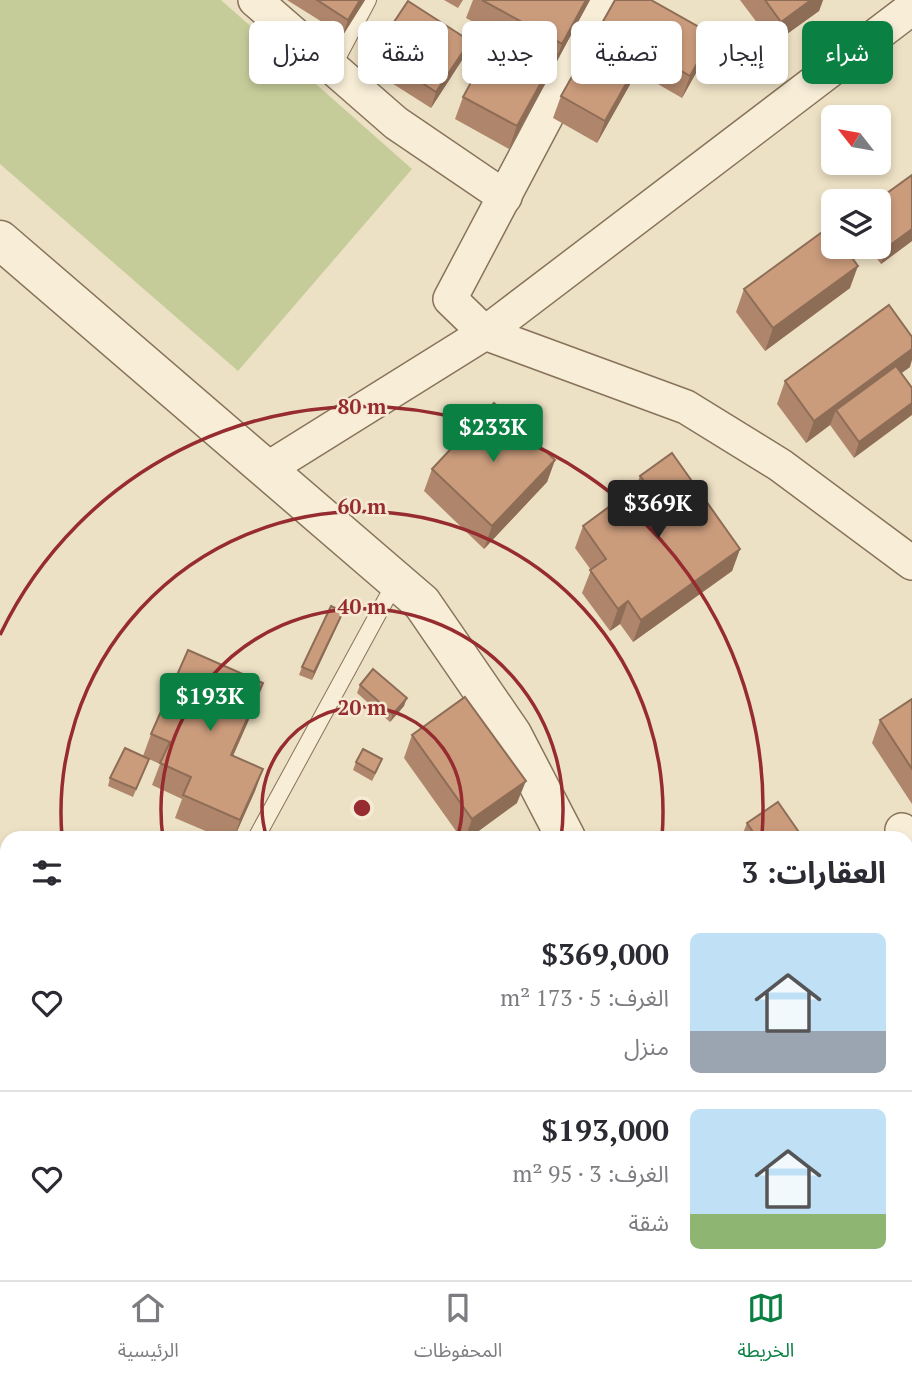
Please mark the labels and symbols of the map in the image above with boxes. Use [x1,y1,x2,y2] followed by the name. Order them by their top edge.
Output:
[821,105,891,175] north arrow
[338,392,387,420] text: 80 m
[444,405,542,464] pin: $233K
[609,480,707,540] pin: $369K
[338,492,387,520] text: 60 m
[338,592,387,620] text: 40 m
[161,674,259,733] pin: $193K
[338,693,387,721] text: 20 m
[350,796,374,820] centre of rings

